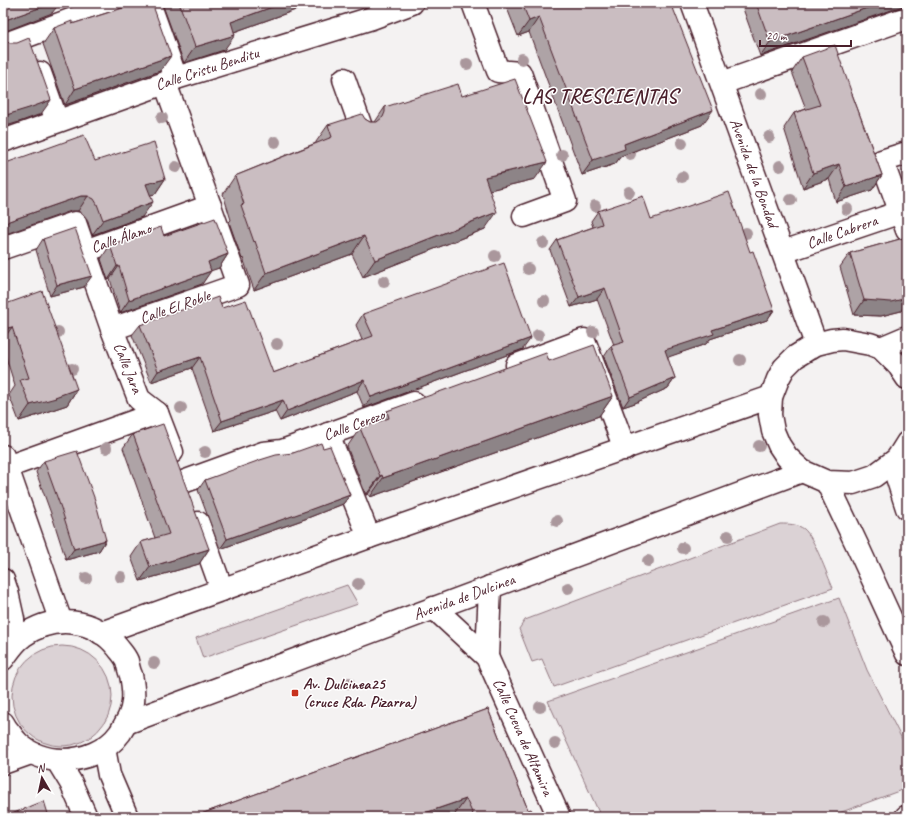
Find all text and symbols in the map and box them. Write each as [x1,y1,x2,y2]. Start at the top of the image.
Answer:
scale bar [760,22,851,48]
text: 20 m [766,28,788,44]
street label: Calle Cristu Benditu [153,43,262,95]
district label: LAS TRESCIENTAS [522,84,682,109]
street label: Avenida de la Bondad [725,116,784,233]
street label: Calle Cabrera [804,210,881,253]
street label: Calle Álamo [88,218,156,258]
street label: Calle El Roble [137,285,214,328]
street label: Calle Jara [109,340,148,397]
street label: Calle Cerezo [321,404,390,445]
street label: Avenida de Dulcinea [411,569,519,625]
place label: Av. Dulcinea25 (cruce Rda. Pizarra) [303,674,417,712]
street label: Calle Cueva de Altamira [488,675,558,800]
marker: Av. Dulcinea25 (cruce Rda. Pizarra) [290,688,300,698]
north arrow [22,758,62,798]
text: N [36,760,47,776]

